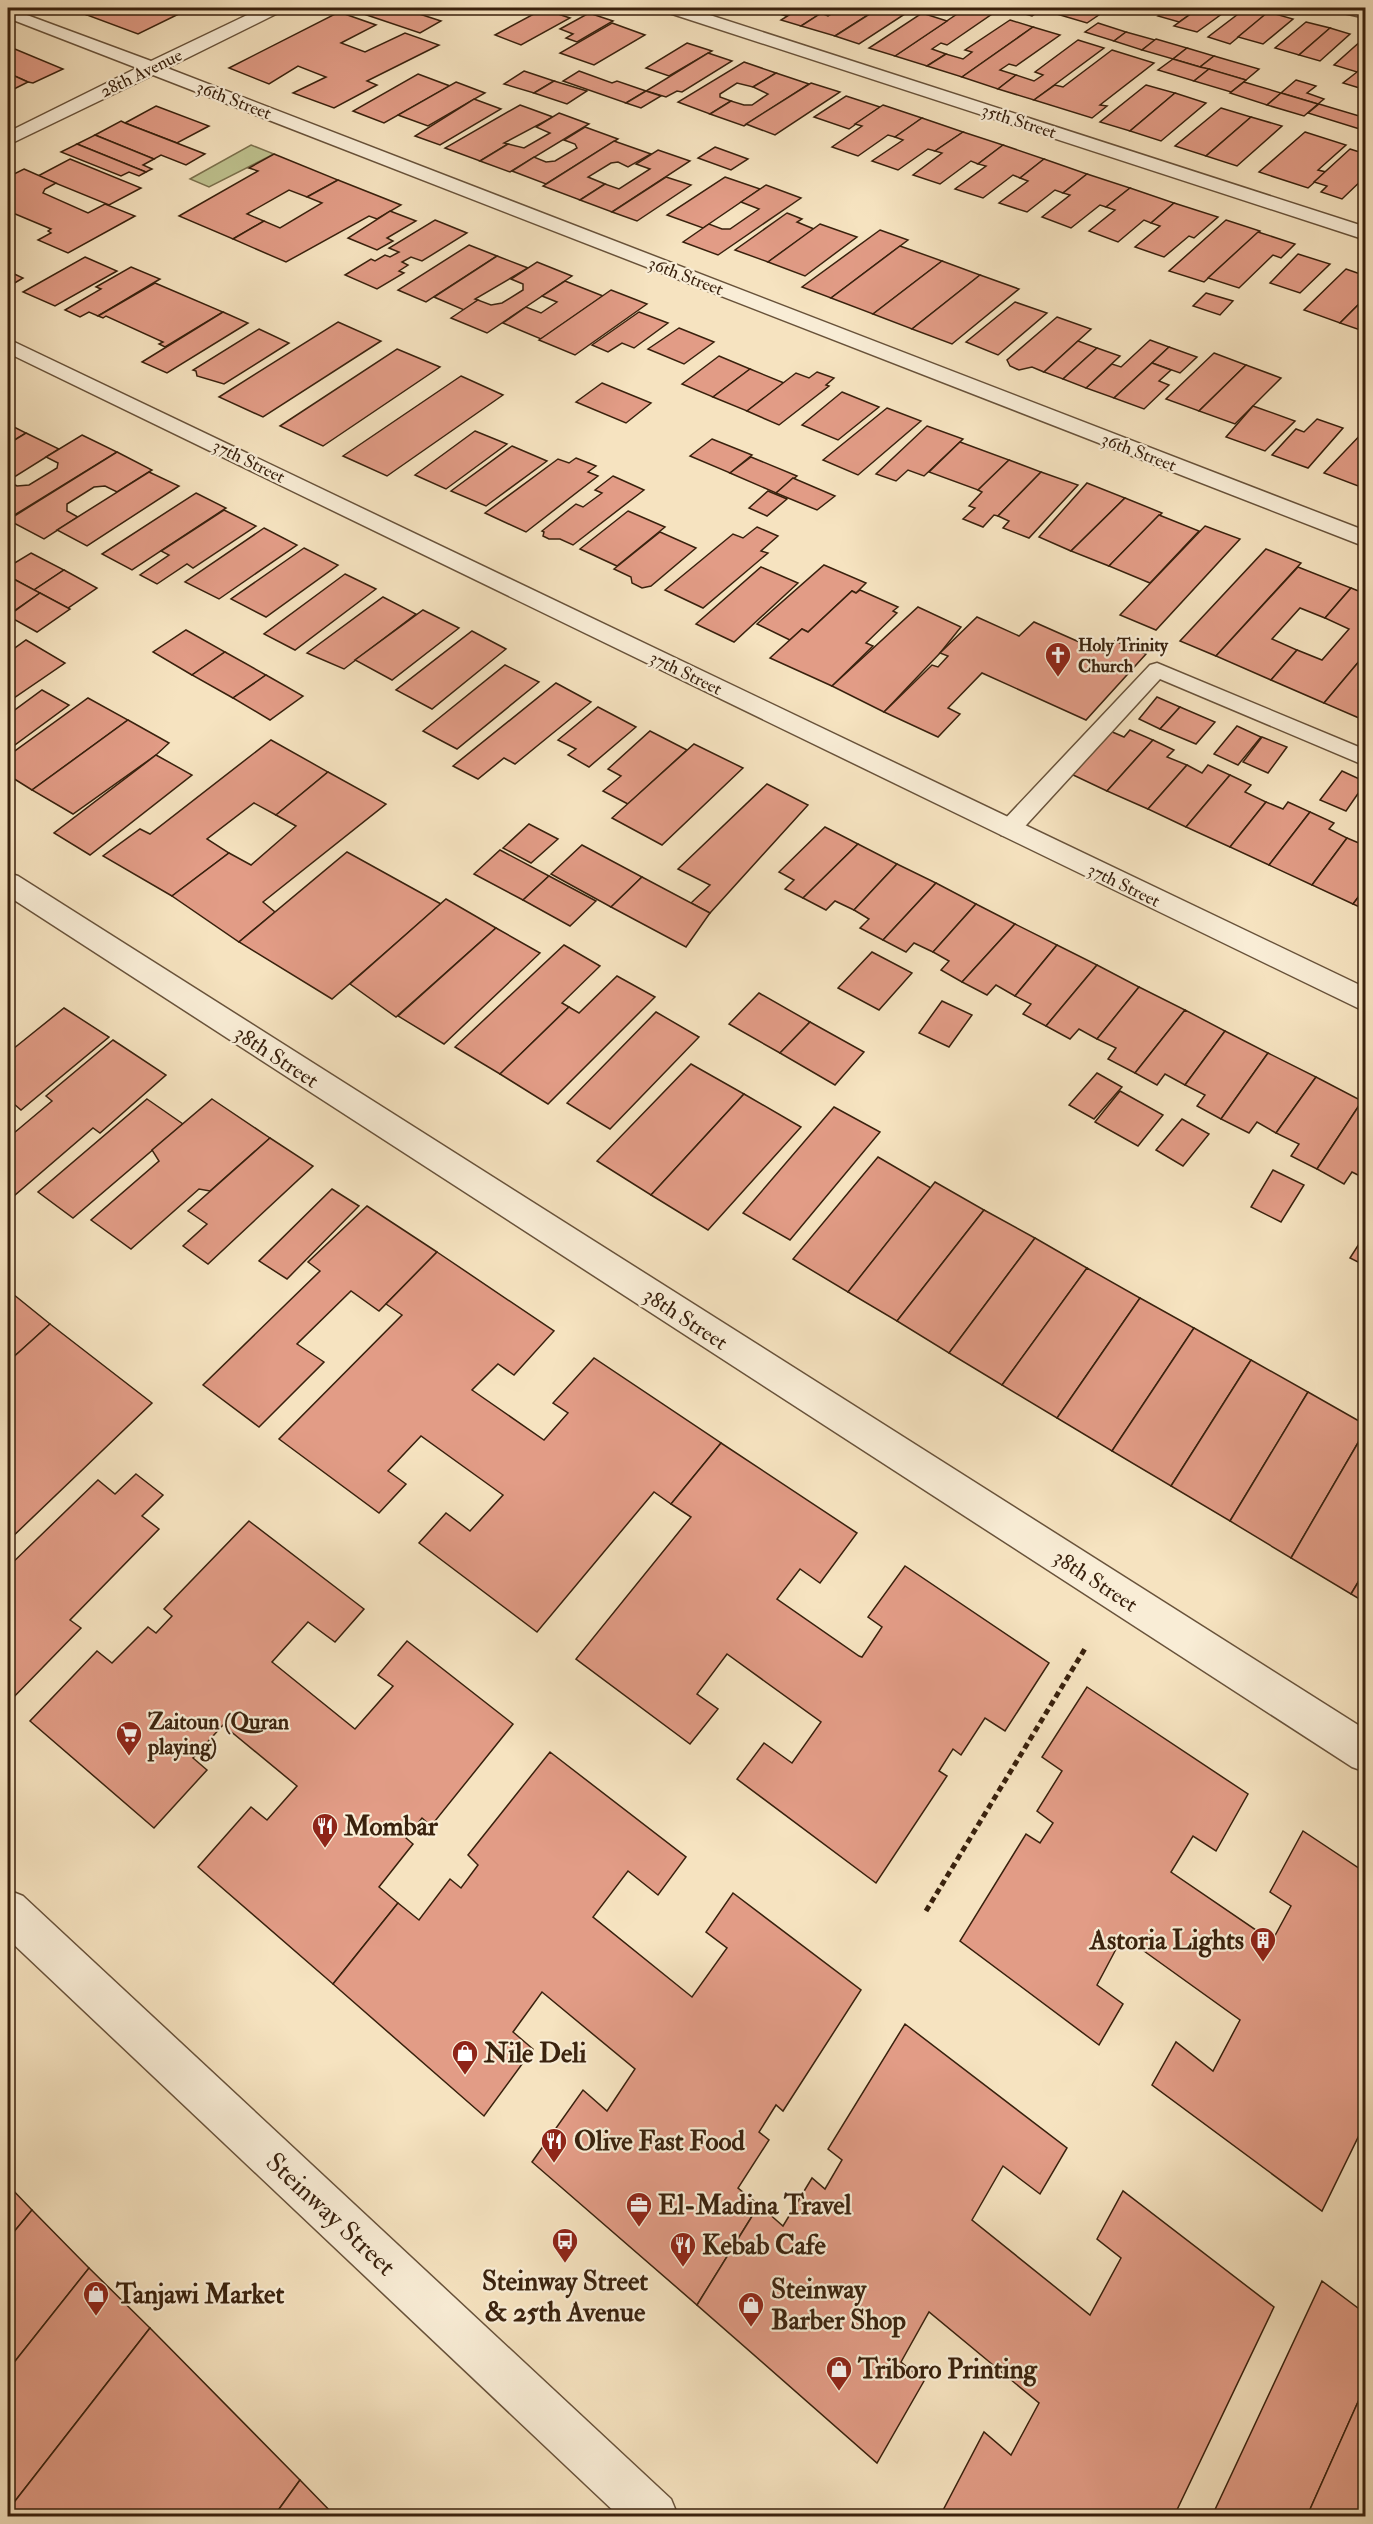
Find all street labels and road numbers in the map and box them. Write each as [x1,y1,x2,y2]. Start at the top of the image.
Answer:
street label: 28th Avenue [96,43,187,103]
street label: 36th Street [193,76,275,125]
street label: 35th Street [979,99,1059,144]
street label: 36th Street [645,252,727,301]
street label: 36th Street [1098,428,1180,477]
street label: 37th Street [209,434,289,489]
street label: 37th Street [646,646,726,701]
street label: 37th Street [1084,858,1164,913]
street label: 38th Street [229,1019,324,1094]
street label: 38th Street [638,1281,733,1356]
street label: 38th Street [1048,1543,1143,1618]
street label: Steinway Street [259,2146,403,2283]

